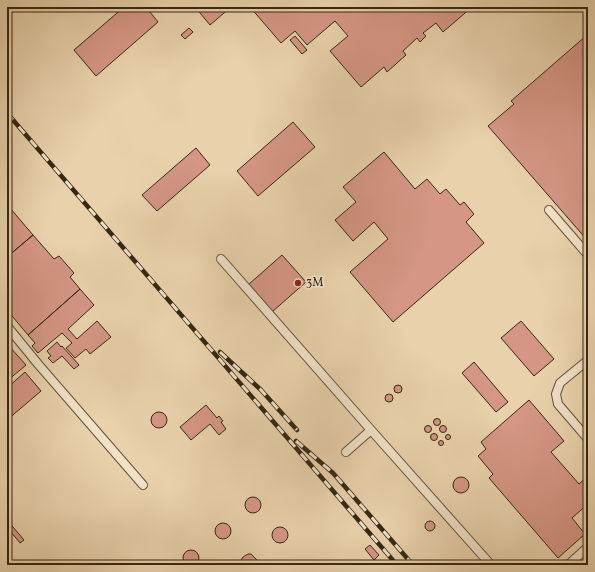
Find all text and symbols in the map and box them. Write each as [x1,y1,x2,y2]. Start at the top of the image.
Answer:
place label: 3M [306,275,323,291]
marker: 3M [293,278,303,288]

